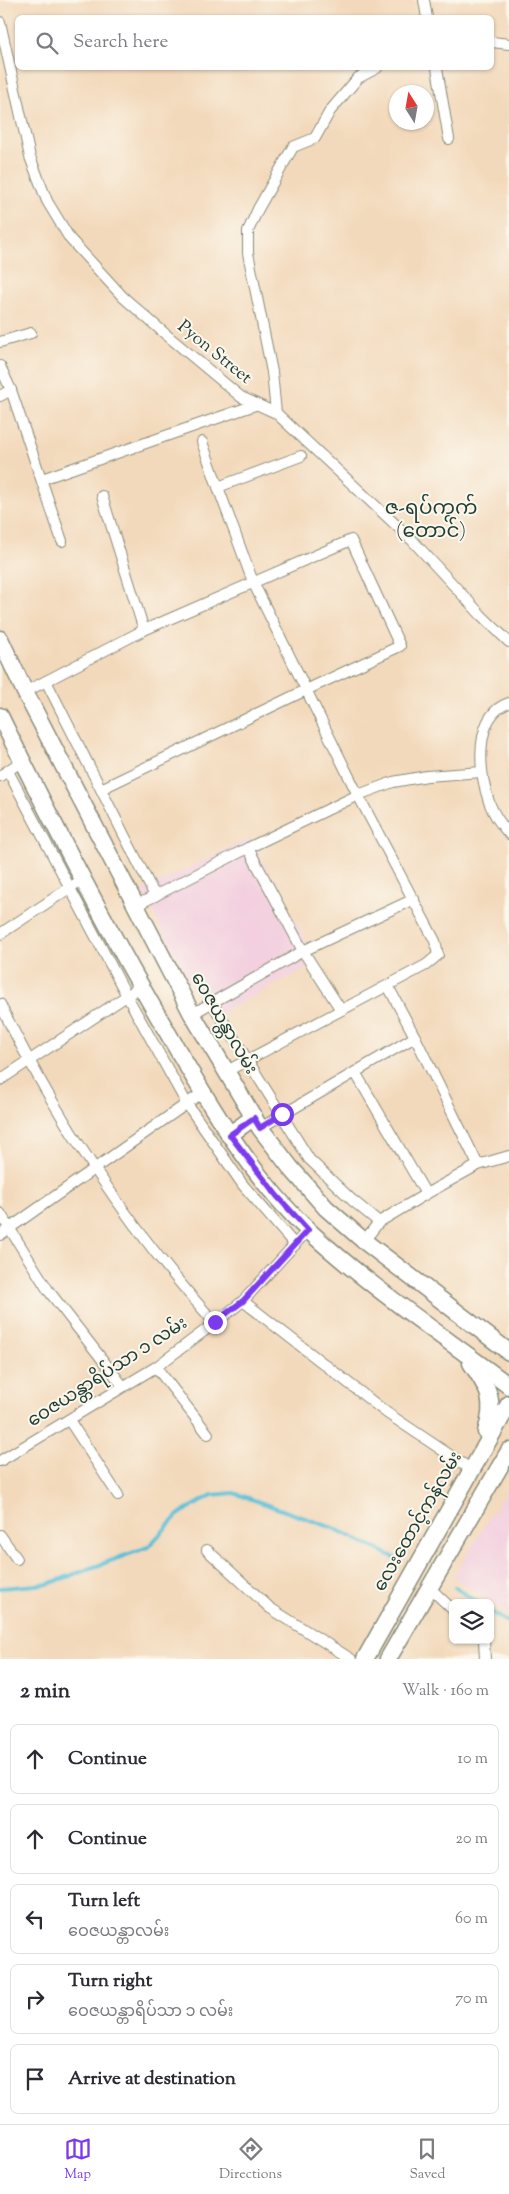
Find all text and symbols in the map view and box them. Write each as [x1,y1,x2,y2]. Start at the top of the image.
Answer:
search box [15,15,494,70]
icon: search [33,29,61,57]
text: Search here [73,29,168,56]
north arrow [389,85,434,130]
street label: Pyon Street [171,315,257,391]
district label: ဇ-ရပ်ကွက် (တောင်) [385,493,477,547]
street label: ဝေဇယန္တာလမ်း [183,967,264,1080]
route start [271,1103,294,1126]
street label: ဝေဇယန္တာရိပ်သာ ၁ လမ်း [21,1309,193,1435]
route end [204,1311,227,1334]
street label: လေးထောင့်ကန်လမ်း [366,1446,470,1597]
map controls [449,1599,494,1644]
button: layers [449,1599,494,1644]
text: 2 min [20,1677,70,1707]
text: Walk · 160 m [402,1680,489,1703]
icon: ahead [21,1745,49,1773]
text: Continue [68,1746,147,1773]
text: 10 m [458,1748,488,1771]
icon: ahead [21,1825,49,1853]
text: Continue [68,1826,147,1853]
text: 20 m [455,1828,488,1851]
text: Turn left [68,1888,140,1915]
icon: left [21,1905,49,1933]
text: 60 m [455,1908,488,1931]
text: ဝေဇယန္တာလမ်း [68,1921,169,1944]
text: Turn right [68,1968,152,1995]
icon: right [21,1985,49,2013]
text: 70 m [455,1988,488,2011]
text: ဝေဇယန္တာရိပ်သာ ၁ လမ်း [68,2001,233,2024]
icon: arrive [21,2065,49,2093]
text: Arrive at destination [68,2066,236,2093]
tab: Map [64,2135,92,2185]
tab: Directions [219,2135,282,2185]
tab: Saved [409,2135,445,2185]

